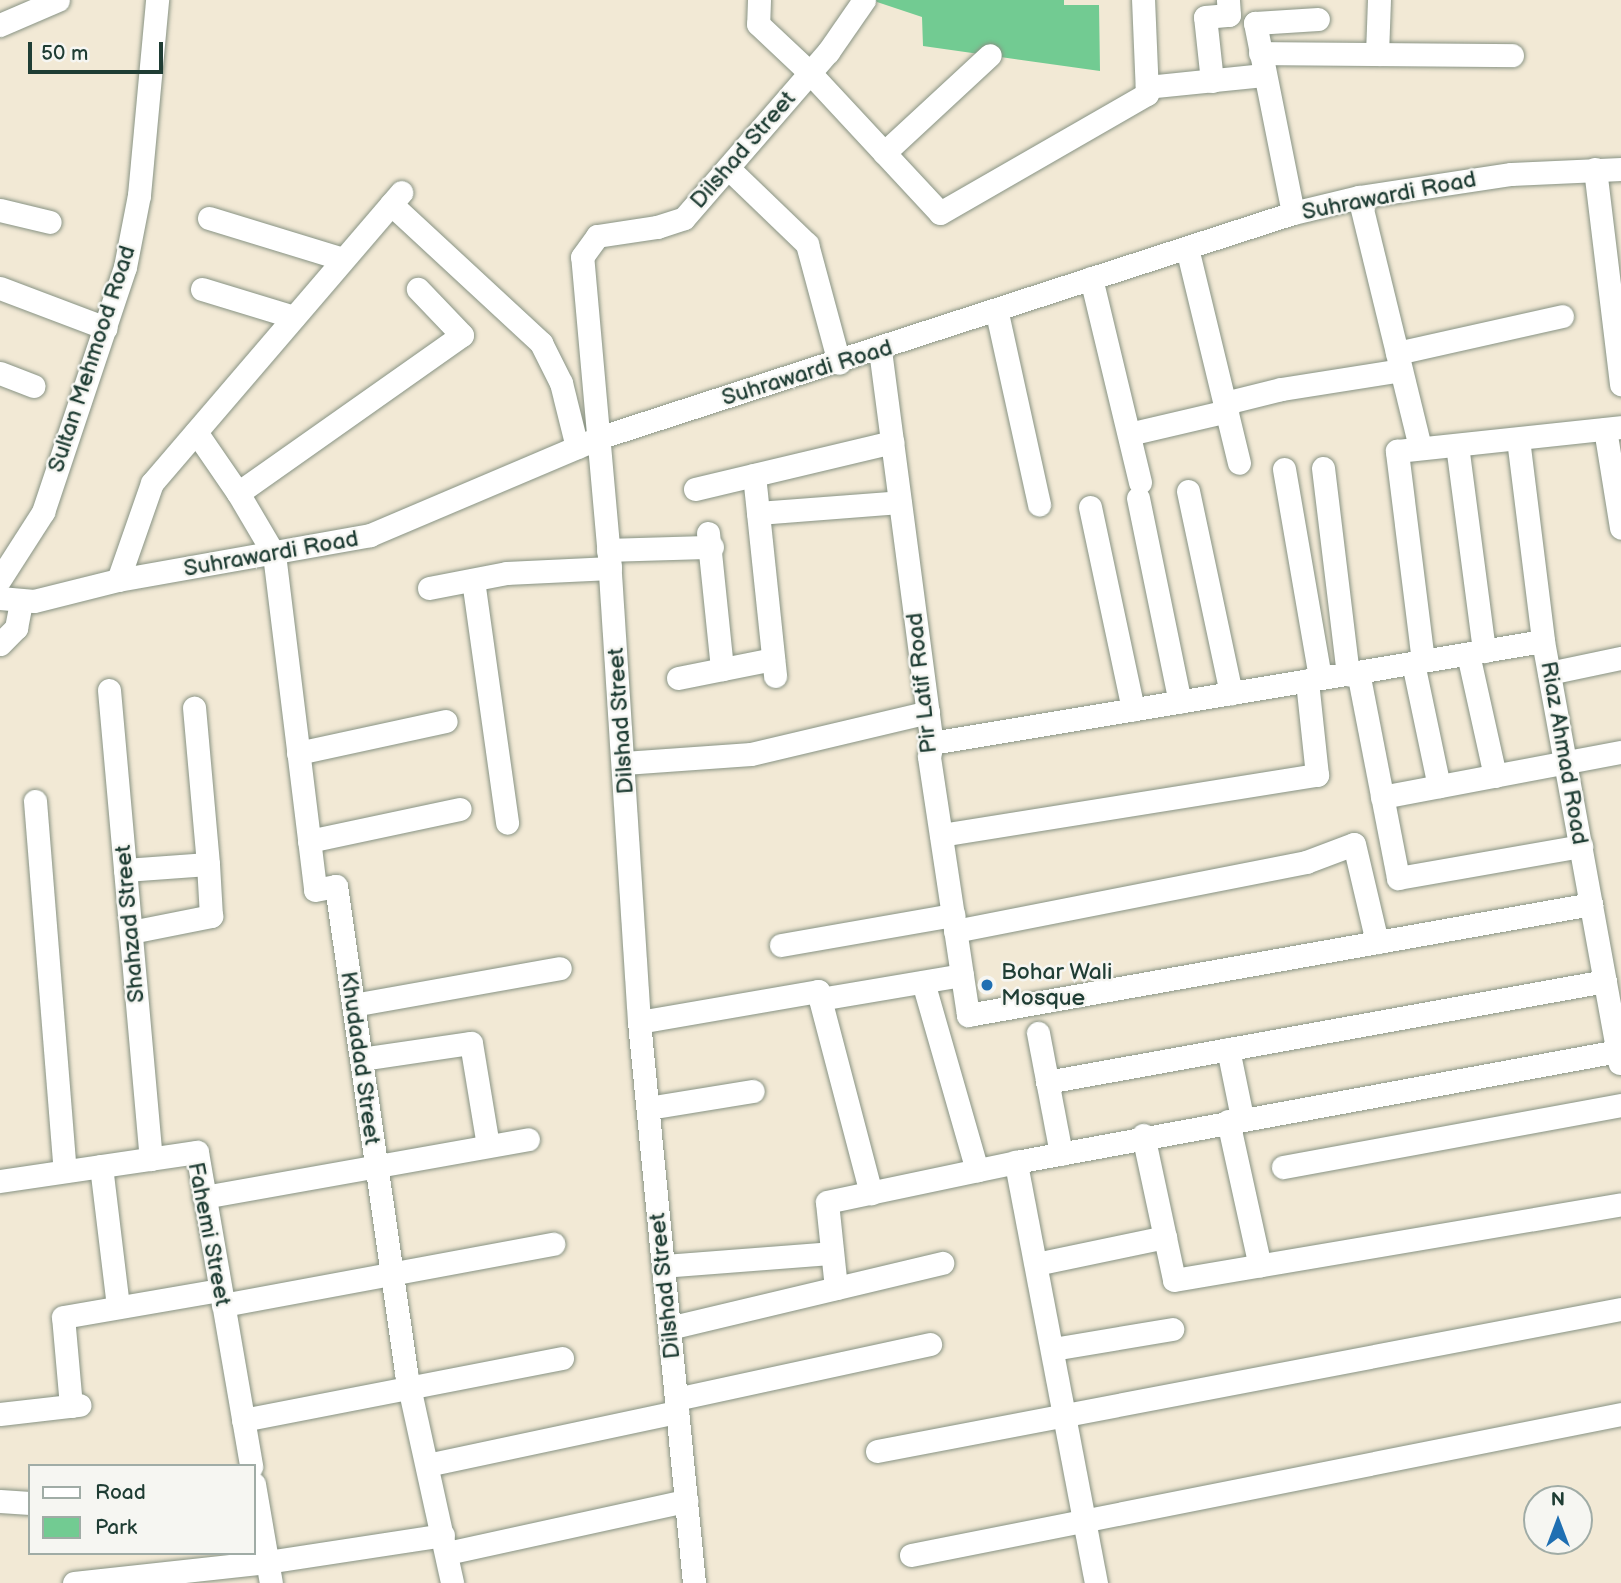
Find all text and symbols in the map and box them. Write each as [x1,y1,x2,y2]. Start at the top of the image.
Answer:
scale bar [32,28,166,72]
text: 50 m [41,41,88,66]
street label: Dilshad Street [684,85,802,215]
street label: Suhrawardi Road [1300,166,1478,226]
street label: Sultan Mehmood Road [42,242,142,476]
street label: Suhrawardi Road [718,334,896,412]
street label: Suhrawardi Road [182,525,360,583]
street label: Pir Latif Road [901,611,943,755]
street label: Dilshad Street [602,647,640,795]
street label: Riaz Ahmad Road [1534,659,1594,847]
street label: Shahzad Street [109,844,151,1004]
place label: Bohar Wali Mosque [1001,958,1113,1012]
street label: Khudadad Street [334,969,386,1147]
marker: Bohar Wali Mosque [979,977,995,993]
street label: Fahemi Street [182,1160,236,1308]
street label: Dilshad Street [644,1211,686,1361]
legend [28,1464,256,1555]
text: Road [95,1480,146,1505]
north arrow [1523,1485,1593,1555]
text: N [1551,1489,1565,1512]
text: Park [95,1515,137,1540]

